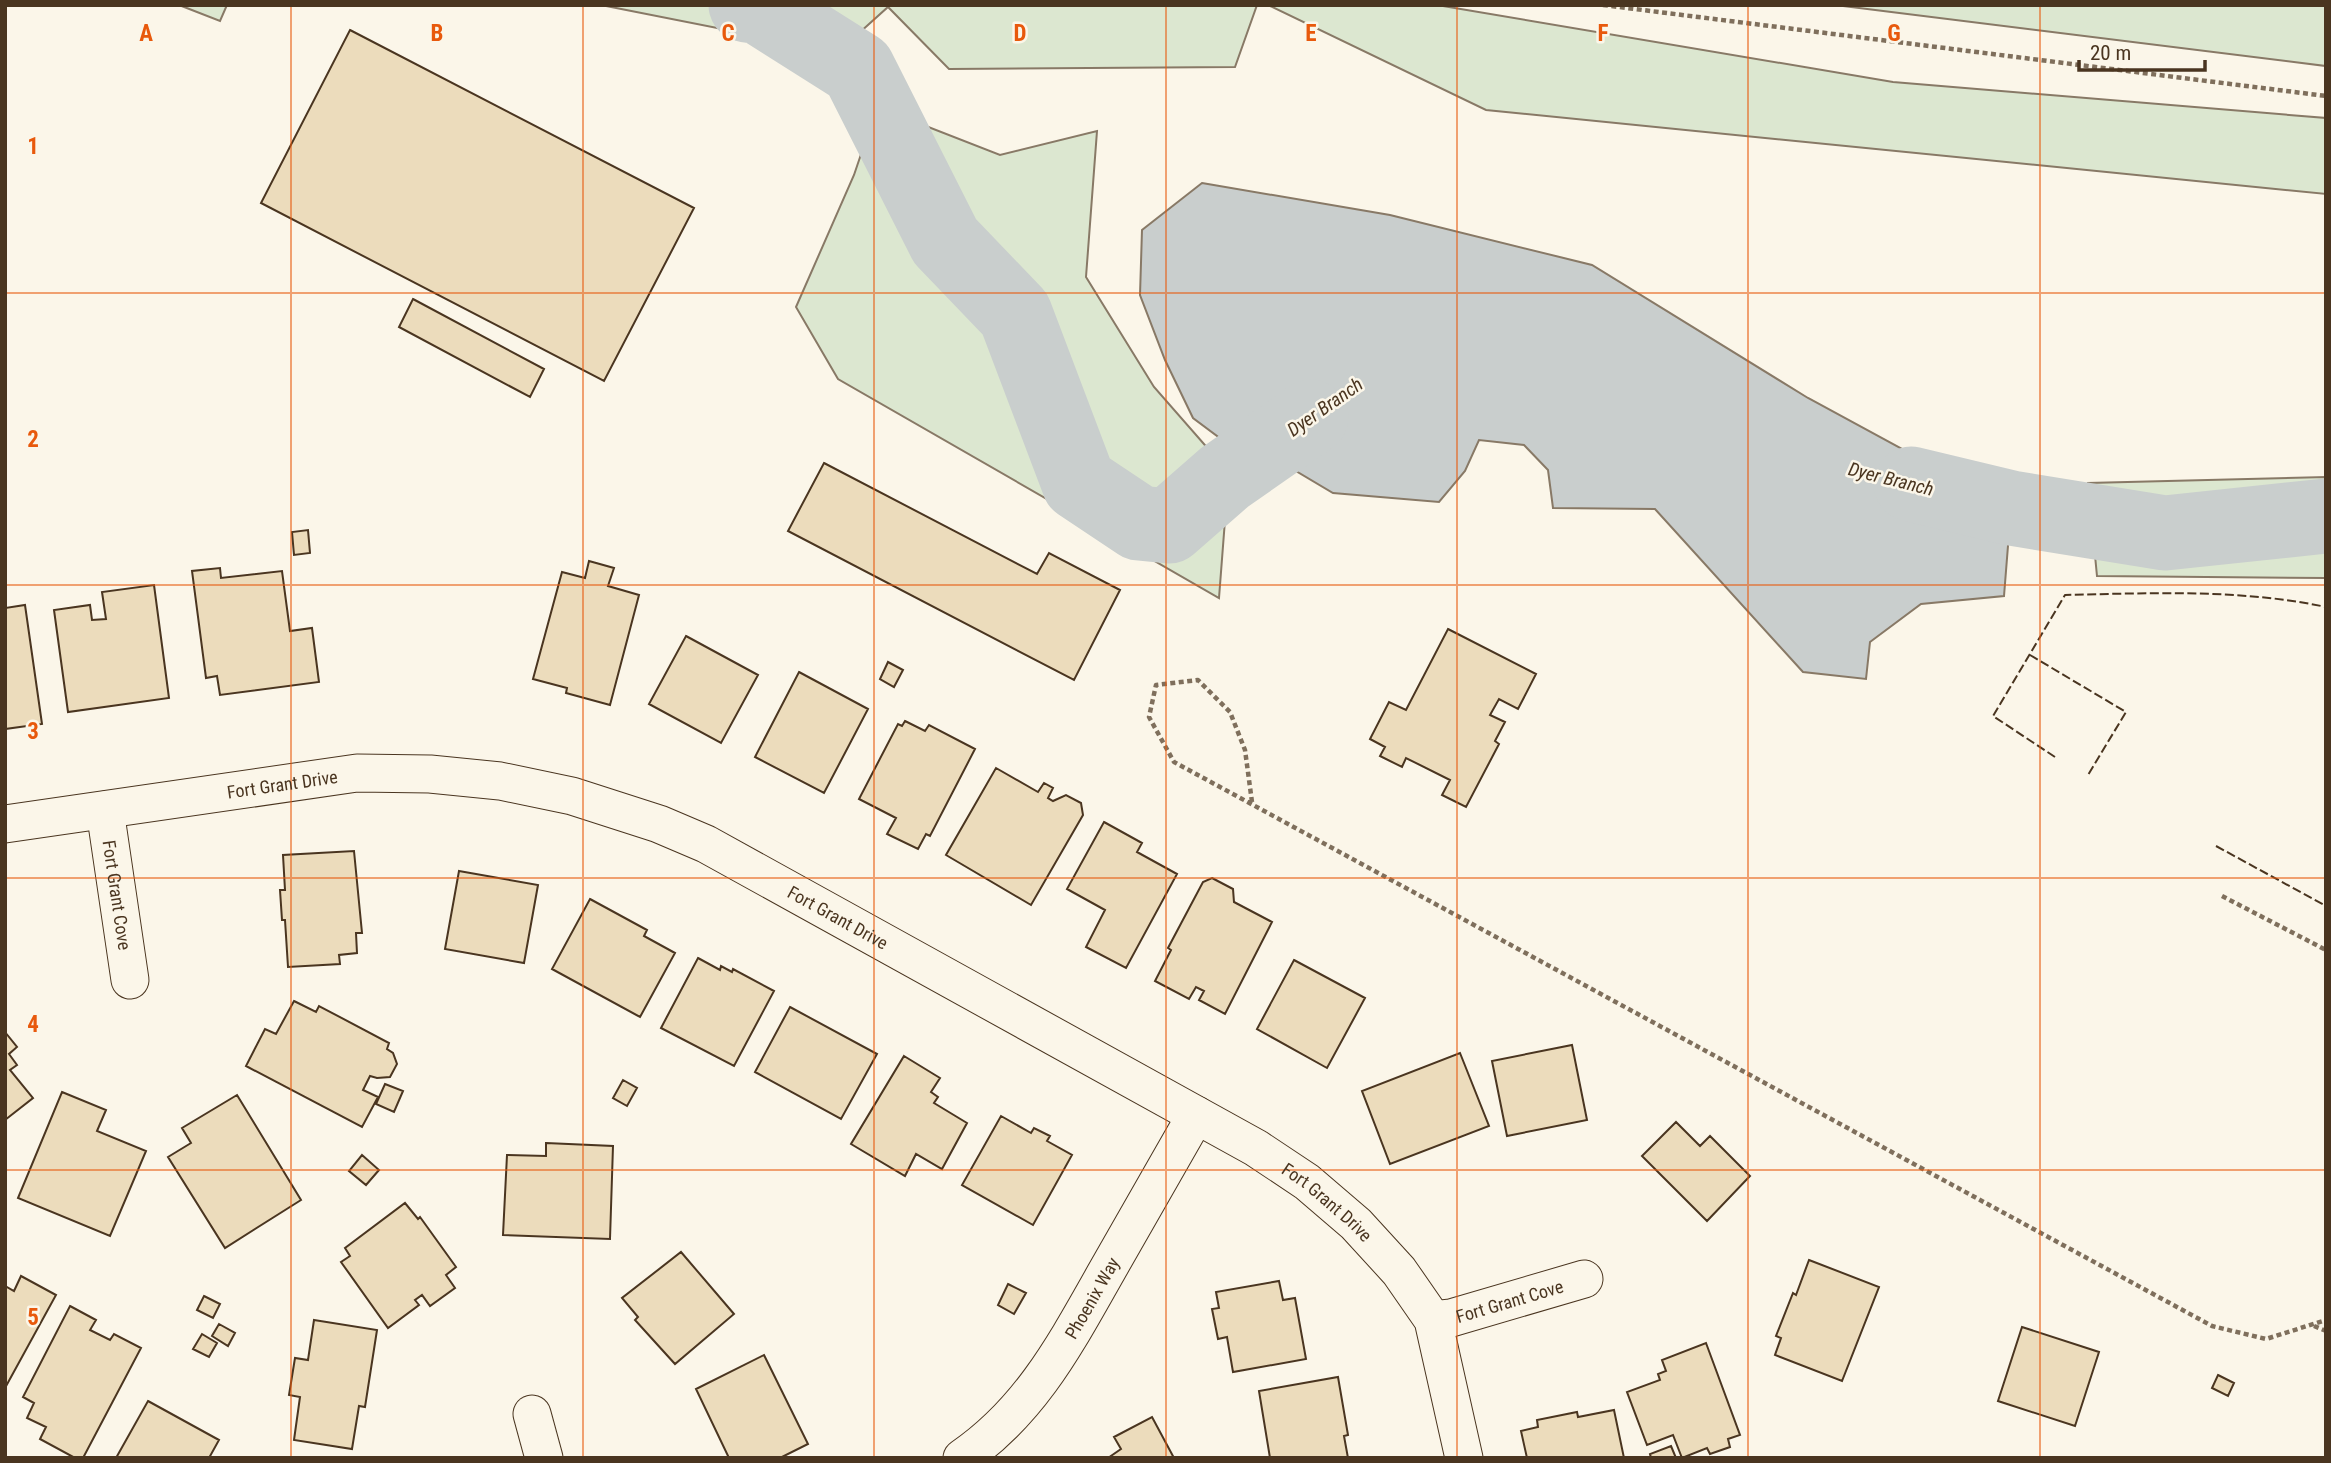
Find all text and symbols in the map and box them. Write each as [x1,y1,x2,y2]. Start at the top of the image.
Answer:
text: A [139,20,153,47]
text: B [431,20,443,47]
text: C [721,20,735,47]
text: D [1014,20,1027,47]
text: E [1305,20,1317,47]
text: F [1598,20,1609,47]
text: G [1887,20,1901,47]
scale bar [2079,28,2205,72]
text: 20 m [2090,41,2131,65]
text: 1 [27,133,39,160]
water label: Dyer Branch [1283,373,1367,441]
text: 2 [27,426,39,453]
water label: Dyer Branch [1846,457,1936,501]
text: 3 [27,718,39,745]
street label: Fort Grant Drive [225,765,339,802]
street label: Fort Grant Cove [99,839,136,951]
street label: Fort Grant Drive [784,881,892,953]
text: 4 [27,1011,39,1038]
street label: Fort Grant Drive [1278,1158,1377,1245]
street label: Phoenix Way [1060,1253,1123,1342]
street label: Fort Grant Cove [1453,1275,1565,1327]
text: 5 [27,1304,39,1331]

